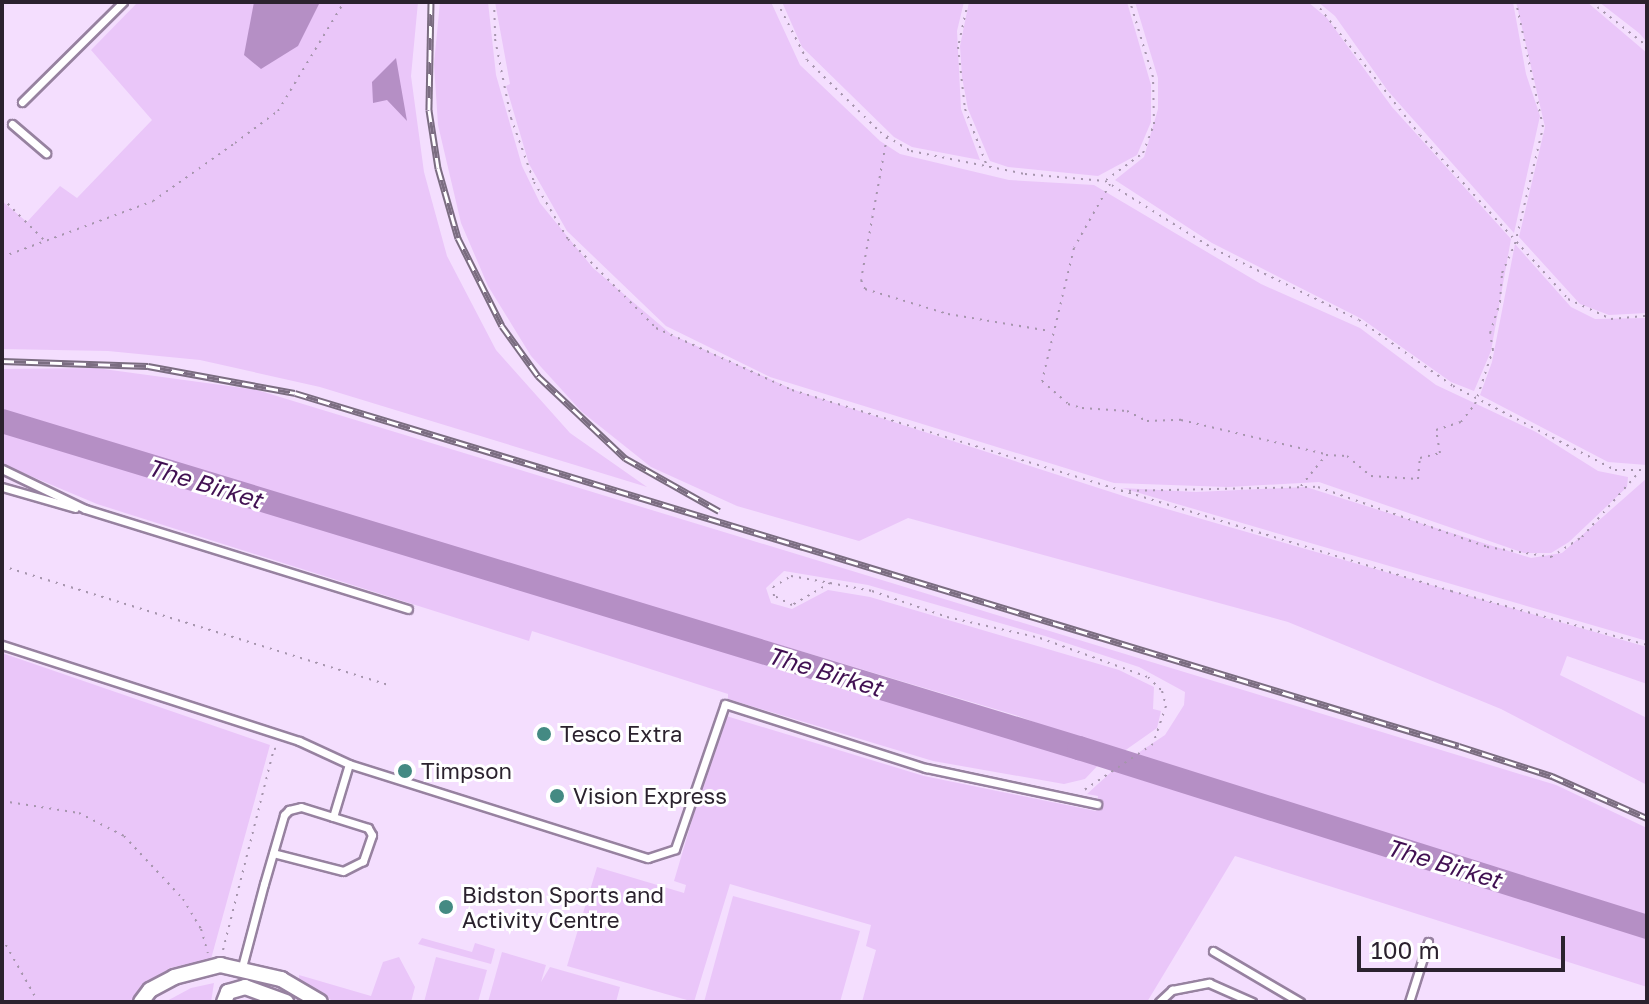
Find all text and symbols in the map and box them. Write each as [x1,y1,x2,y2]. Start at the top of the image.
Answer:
water label: The Birket [144,452,266,514]
water label: The Birket [764,640,886,702]
place label: Tesco Extra [560,721,682,747]
marker: Tesco Extra [535,725,553,743]
place label: Timpson [421,758,512,784]
marker: Timpson [396,762,414,780]
place label: Vision Express [573,783,727,809]
marker: Vision Express [548,787,566,805]
water label: The Birket [1383,832,1505,894]
place label: Bidston Sports and Activity Centre [462,881,664,932]
marker: Bidston Sports and Activity Centre [437,898,455,916]
scale bar [1361,920,1569,970]
text: 100 m [1371,935,1440,964]

